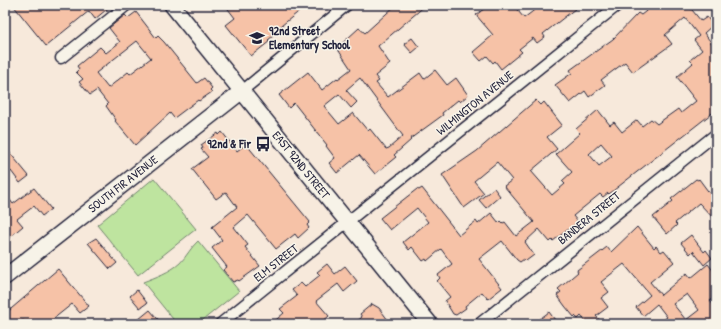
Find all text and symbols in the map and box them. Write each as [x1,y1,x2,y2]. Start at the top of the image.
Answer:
place label: 92nd Street Elementary School [269,22,351,54]
school or university icon: 92nd Street Elementary School [248,29,266,47]
street label: WILMINGTON AVENUE [433,66,517,139]
street label: EAST 92ND STREET [269,127,334,202]
place label: 92nd & Fir [207,135,251,152]
bus stop icon: 92nd & Fir [254,135,272,153]
street label: SOUTH FIR AVENUE [84,150,162,216]
street label: BANDERA STREET [554,187,624,248]
street label: ELM STREET [250,240,302,285]

